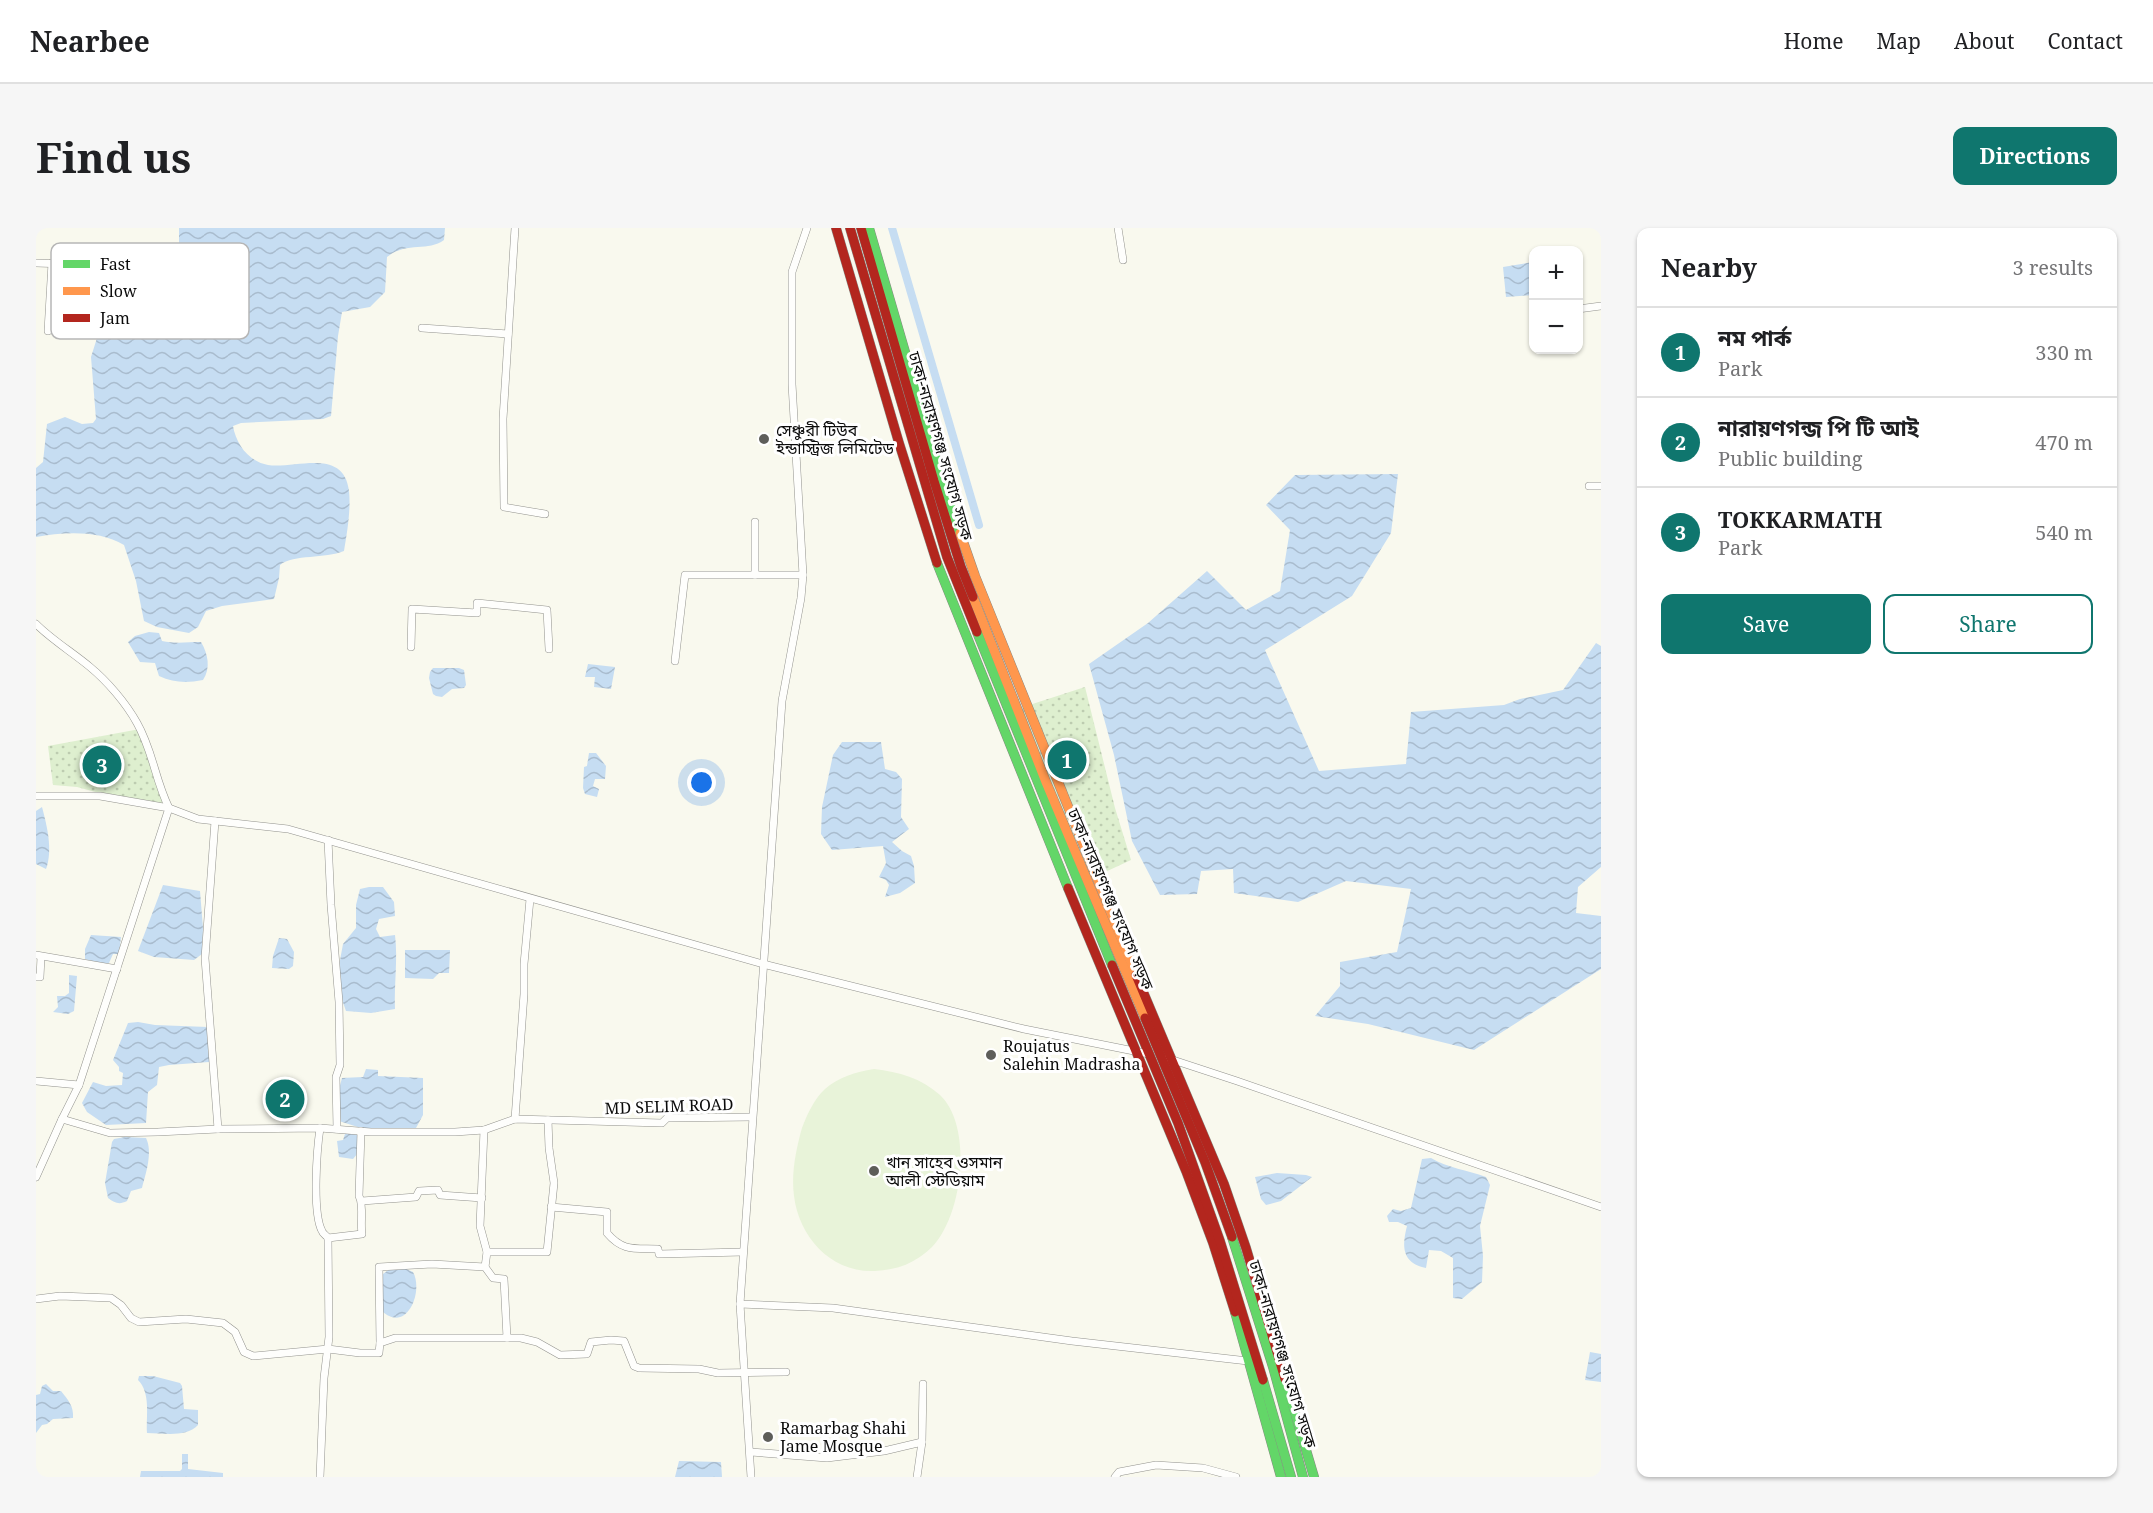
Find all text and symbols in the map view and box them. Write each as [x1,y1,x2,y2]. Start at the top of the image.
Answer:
text: Nearbee [30,22,150,60]
text: Home [1784,27,1844,55]
text: Map [1877,27,1921,55]
text: About [1954,27,2015,55]
text: Contact [2048,27,2123,55]
button: Directions [1953,127,2117,185]
text: Find us [36,128,191,185]
legend [51,243,249,339]
map controls [1529,246,1583,354]
button: + [1529,246,1583,300]
text: Nearby [1661,249,1757,285]
text: Fast [100,253,131,275]
text: 3 results [2013,254,2093,281]
text: Slow [100,280,137,302]
button: − [1529,300,1583,354]
text: Jam [99,307,130,329]
text: নম পার্ক [1718,322,1791,352]
text: 1 [1675,339,1686,366]
text: 330 m [2035,339,2093,366]
street label: ঢাকা-নারায়ণগঞ্জ সংযোগ সড়ক [903,348,979,544]
text: Park [1718,355,1762,382]
text: নারায়ণগন্জ পি টি আই [1718,412,1919,442]
place label: সেঞ্চুরী টিউব ইন্ডাস্ট্রিজ লিমিটেড [775,419,894,459]
text: 2 [1675,429,1686,456]
text: 470 m [2035,429,2093,456]
marker: সেঞ্চুরী টিউব ইন্ডাস্ট্রিজ লিমিটেড [757,432,771,446]
text: Public building [1718,445,1863,472]
text: TOKKARMATH [1718,504,1882,534]
text: 3 [1675,519,1686,546]
text: 540 m [2035,519,2093,546]
text: Park [1718,534,1762,561]
button: Save [1661,594,1871,654]
button: Share [1883,594,2093,654]
pin: 1 [1048,738,1086,782]
pin: 3 [82,742,122,788]
your location [687,768,716,797]
street label: ঢাকা-নারায়ণগঞ্জ সংযোগ সড়ক [1062,804,1160,994]
place label: Roujatus Salehin Madrasha [1003,1035,1140,1075]
marker: Roujatus Salehin Madrasha [984,1048,998,1062]
pin: 2 [266,1076,304,1122]
street label: MD SELIM ROAD [604,1093,734,1119]
place label: খান সাহেব ওসমান আলী স্টেডিয়াম [885,1151,1003,1191]
marker: খান সাহেব ওসমান আলী স্টেডিয়াম [867,1164,881,1178]
street label: ঢাকা-নারায়ণগঞ্জ সংযোগ সড়ক [1244,1256,1322,1452]
place label: Ramarbag Shahi Jame Mosque [779,1417,906,1457]
marker: Ramarbag Shahi Jame Mosque [761,1430,775,1444]

